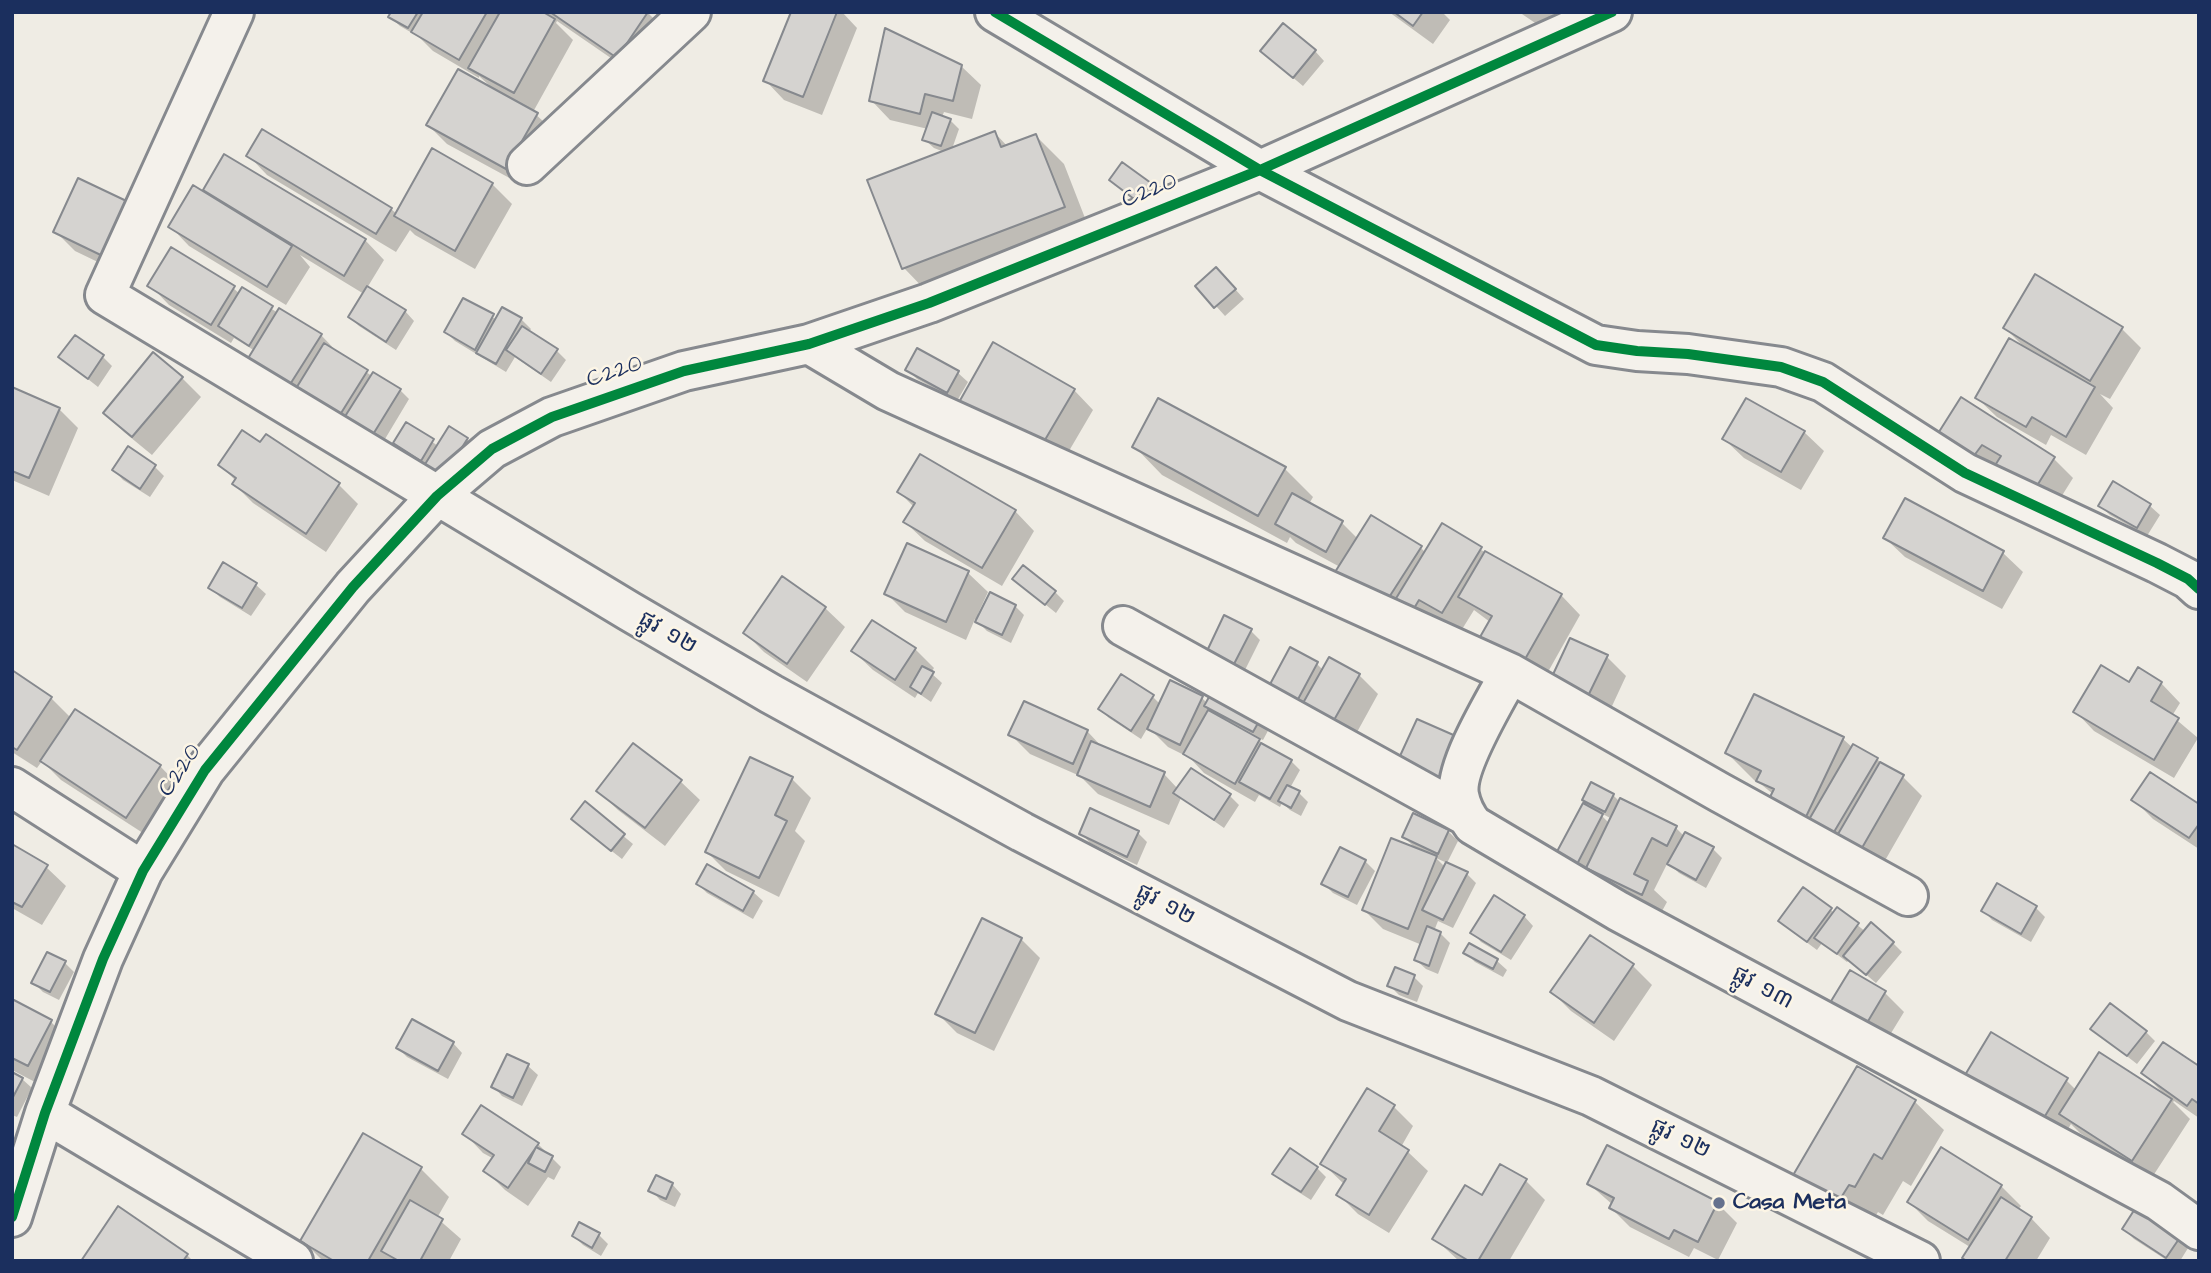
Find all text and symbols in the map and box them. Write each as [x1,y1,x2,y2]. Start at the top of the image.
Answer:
street label: C220 [1118,169,1182,215]
street label: C220 [584,351,646,395]
street label: ផ្លូវ ១២ [633,606,701,662]
street label: C220 [154,740,208,802]
street label: ផ្លូវ ១២ [1131,879,1199,933]
street label: ផ្លូវ ១៣ [1727,961,1797,1017]
street label: ផ្លូវ ១២ [1646,1114,1714,1166]
place label: Casa Meta [1733,1189,1846,1217]
marker: Casa Meta [1711,1195,1727,1211]

